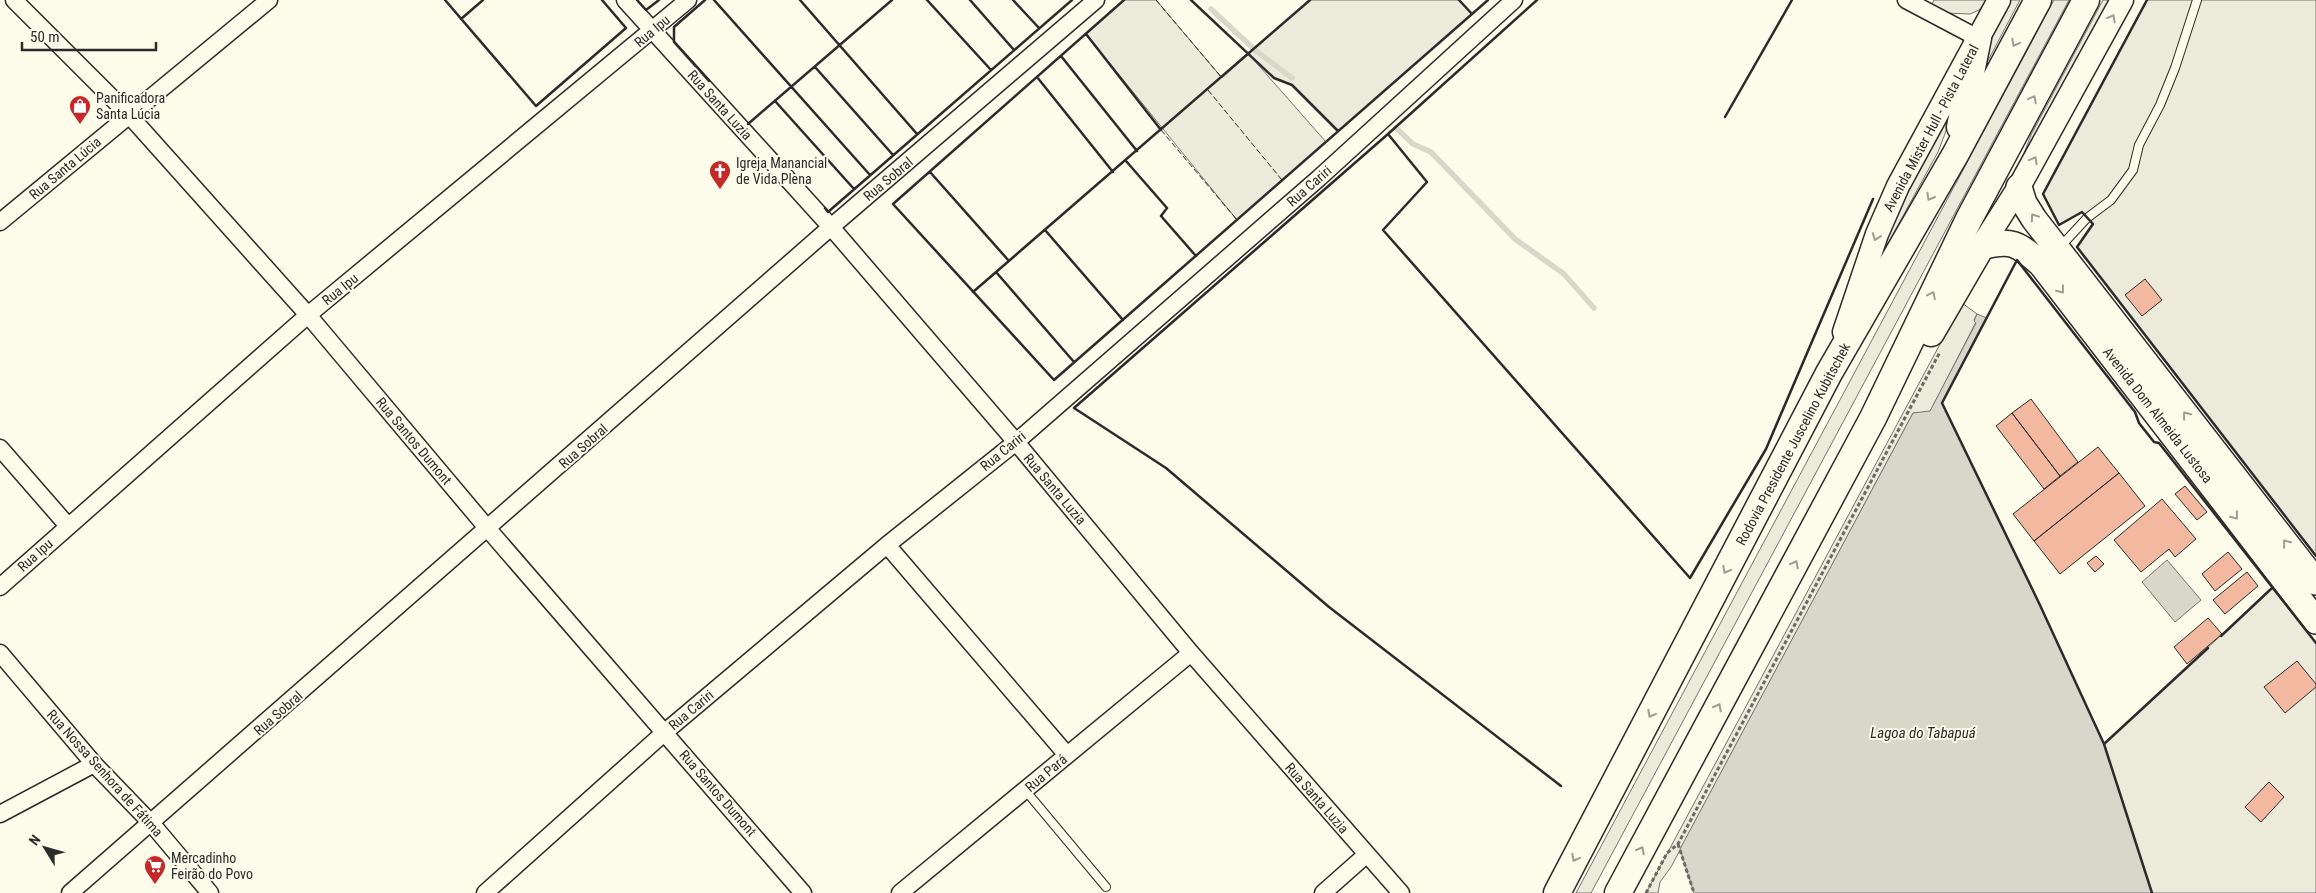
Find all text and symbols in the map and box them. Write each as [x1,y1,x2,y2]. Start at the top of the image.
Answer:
street label: Rua Ipu [631,12,673,50]
one-way arrow [2106,14,2116,23]
scale bar [22,20,156,52]
text: 50 m [30,28,60,46]
one-way arrow [2011,38,2021,47]
street label: Avenida Mister Hull - Pista Lateral [1880,42,1982,214]
street label: Rua Santa Luzia [685,67,755,143]
place label: Panificadora Santa Lúcia [96,90,165,122]
shop icon: Panificadora Santa Lúcia [68,94,92,125]
one-way arrow [2027,96,2037,105]
street label: Rua Santa Lúcia [26,133,104,203]
street label: Rua Sobral [860,154,916,204]
place label: Igreja Manancial de Vida Plena [736,155,827,187]
one-way arrow [2027,157,2037,166]
church icon: Igreja Manancial de Vida Plena [708,159,732,190]
street label: Rua Cariri [1283,162,1335,210]
one-way arrow [1927,192,1937,201]
one-way arrow [2031,213,2040,223]
one-way arrow [1872,232,1882,241]
street label: Rua Ipu [319,270,361,308]
one-way arrow [2056,284,2064,293]
one-way arrow [1926,291,1936,300]
street label: Rodovia Presidente Juscelino Kubitschek [1733,339,1854,548]
street label: Avenida Dom Almeida Lustosa [2100,344,2216,486]
street label: Rua Santos Dumont [373,394,455,488]
one-way arrow [2184,412,2192,421]
street label: Rua Sobral [555,421,611,471]
street label: Rua Cariri [977,428,1029,474]
street label: Rua Santa Luzia [1021,450,1089,528]
one-way arrow [2229,510,2238,520]
street label: Rua Ipu [14,535,56,575]
one-way arrow [2283,539,2292,549]
one-way arrow [1789,560,1799,569]
one-way arrow [1722,564,1732,573]
street label: Rua Cariri [665,687,717,733]
street label: Rua Sobral [250,688,306,738]
one-way arrow [1712,703,1722,712]
street label: Rua Nossa Senhora de Fátima [44,706,166,840]
one-way arrow [1647,708,1657,717]
water label: Lagoa do Tabapuá [1870,724,1977,742]
street label: Rua Santos Dumont [676,747,760,839]
street label: Rua Pará [1022,751,1070,795]
street label: Rua Santa Luzia [1282,759,1352,837]
north arrow [20,823,70,873]
text: N [26,832,44,848]
one-way arrow [1635,846,1645,855]
place label: Mercadinho Feirão do Povo [171,850,253,882]
one-way arrow [1571,852,1581,861]
supermarket icon: Mercadinho Feirão do Povo [143,854,167,885]

